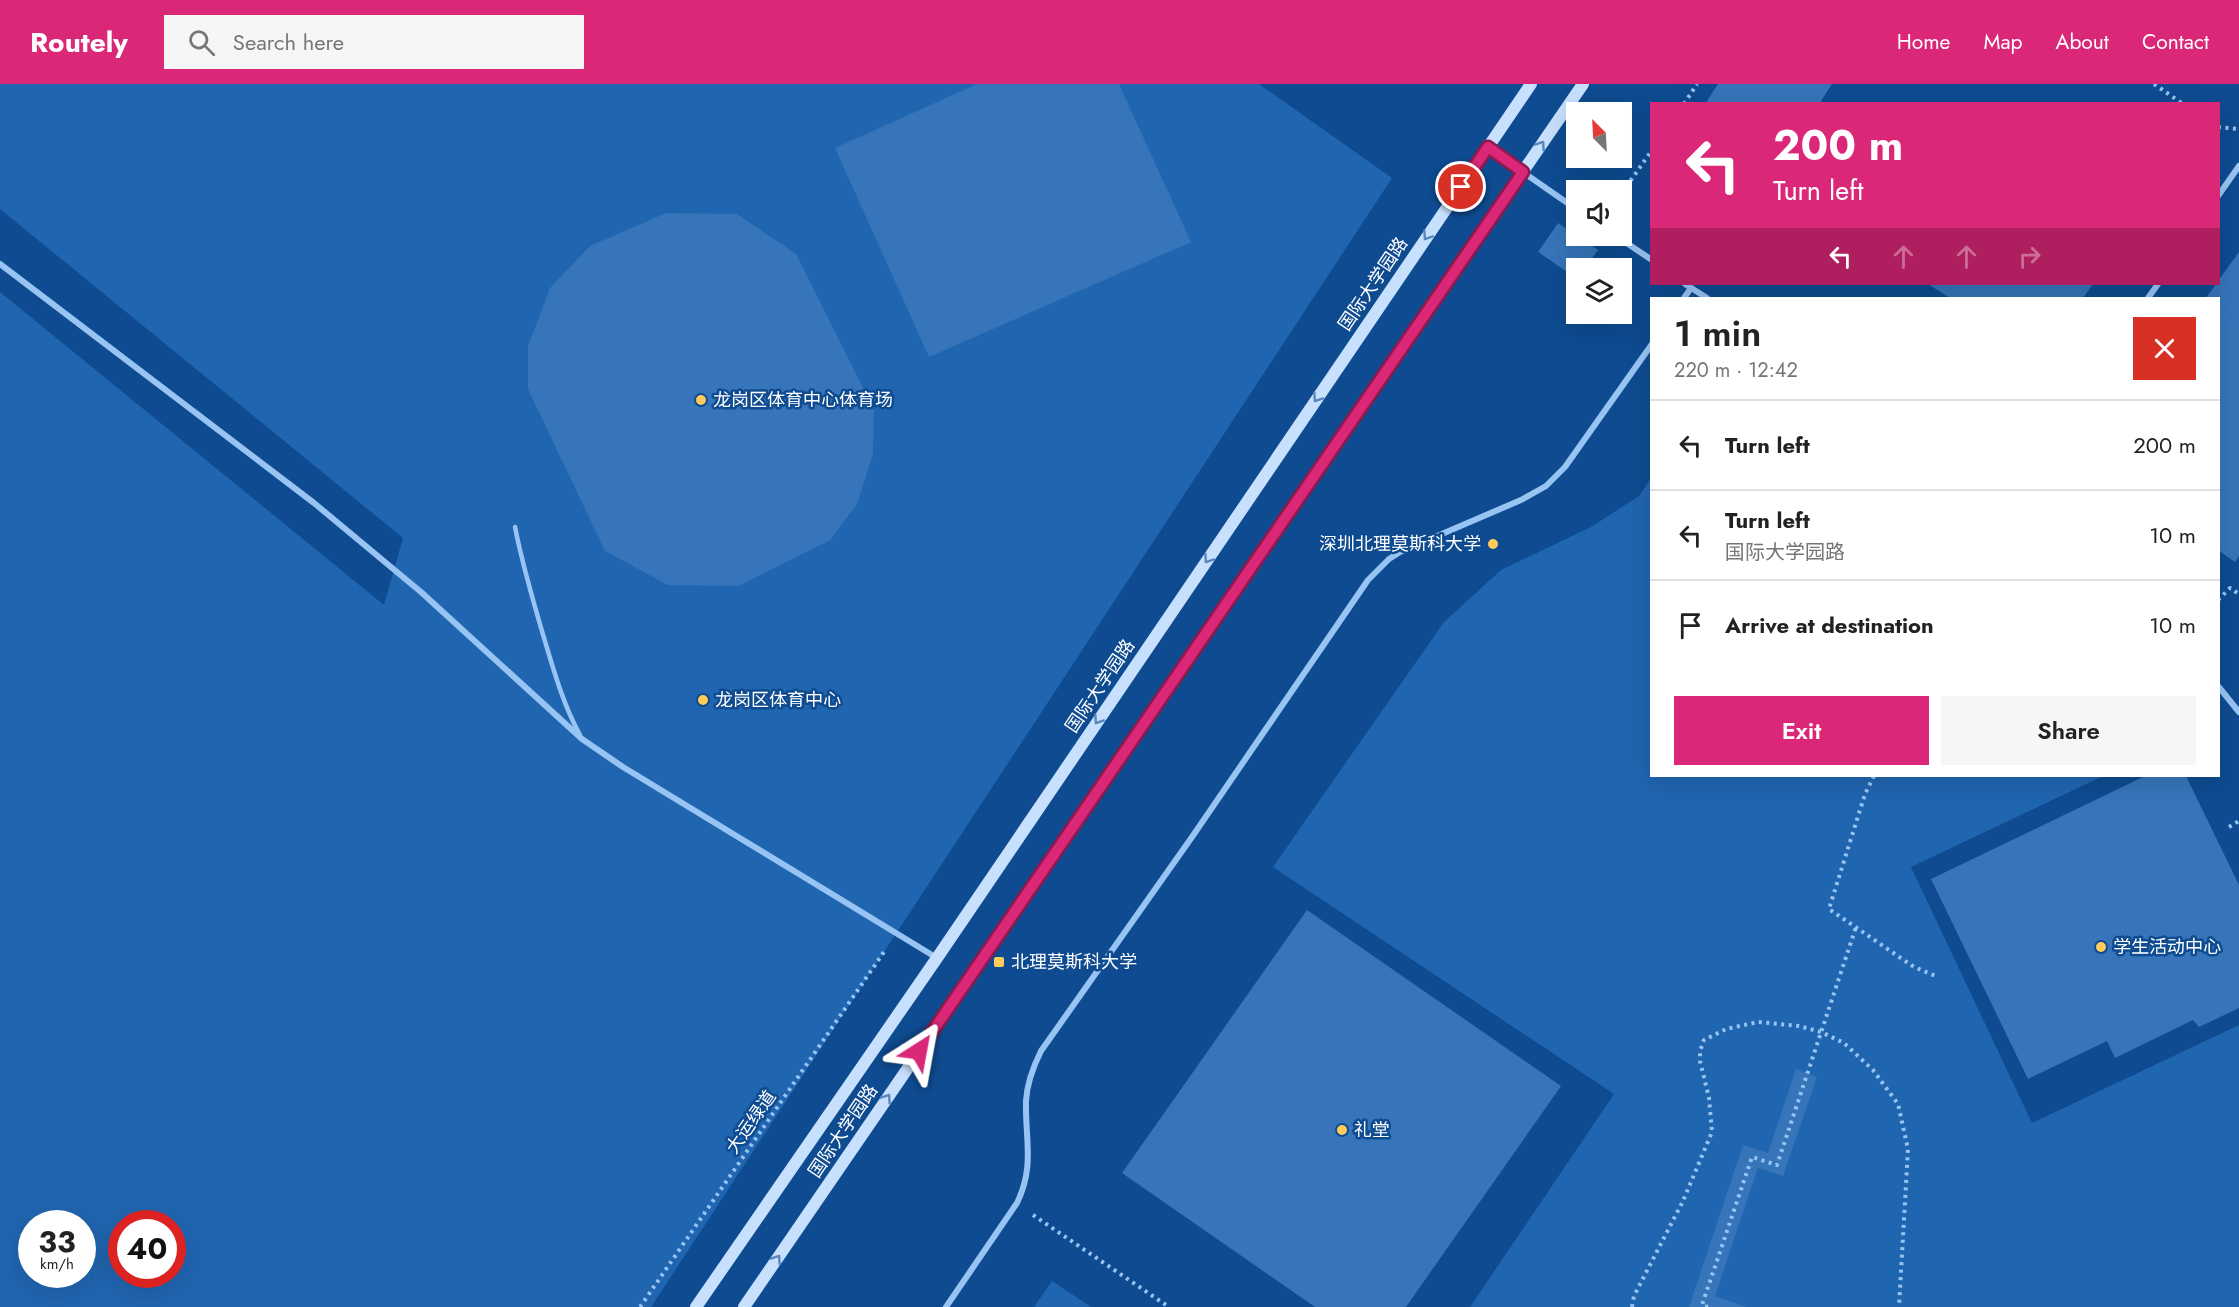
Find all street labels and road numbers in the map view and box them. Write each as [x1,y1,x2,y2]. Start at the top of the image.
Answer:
street label: 国际大学园路 [1332,232,1414,336]
street label: 国际大学园路 [1059,634,1141,738]
street label: 国际大学园路 [802,1079,884,1183]
street label: 大运绿道 [720,1085,782,1159]

